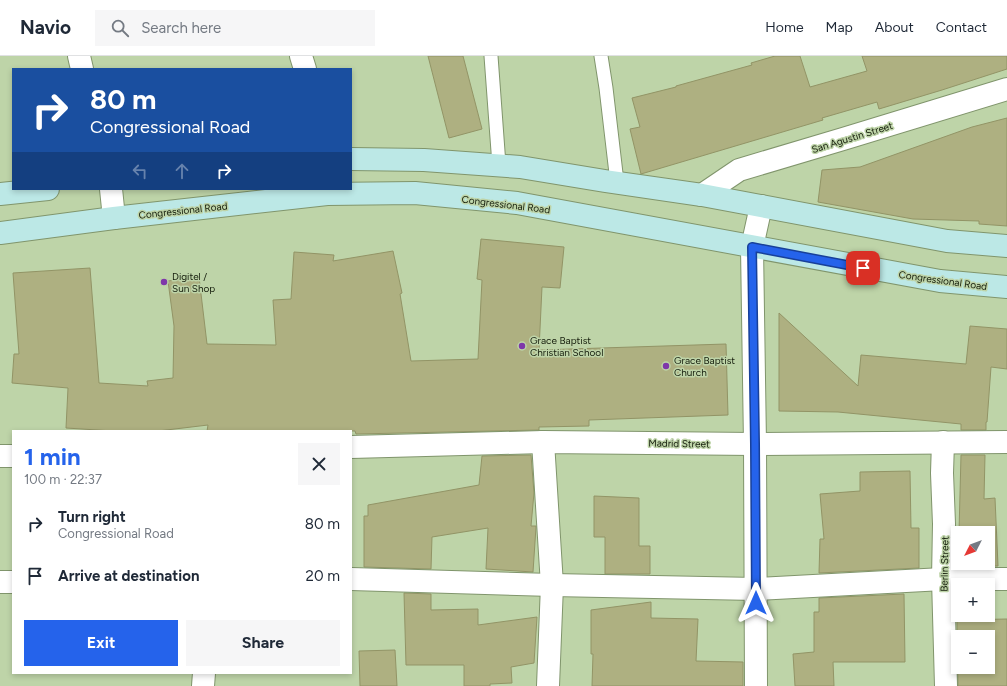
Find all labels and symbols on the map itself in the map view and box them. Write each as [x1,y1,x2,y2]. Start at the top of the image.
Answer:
street label: San Agustin Street [810,119,895,156]
street label: Congressional Road [461,193,551,216]
street label: Congressional Road [138,199,228,222]
pin [846,251,880,285]
street label: Congressional Road [898,268,988,293]
place label: Digitel / Sun Shop [172,270,215,295]
marker: Digitel / Sun Shop [159,277,169,287]
place label: Grace Baptist Christian School [530,334,603,359]
marker: Grace Baptist Christian School [517,341,527,351]
place label: Grace Baptist Church [674,354,735,379]
marker: Grace Baptist Church [661,361,671,371]
street label: Madrid Street [648,436,710,451]
north arrow [951,526,995,570]
street label: Berlin Street [938,536,951,592]
position arrow [735,582,777,624]

